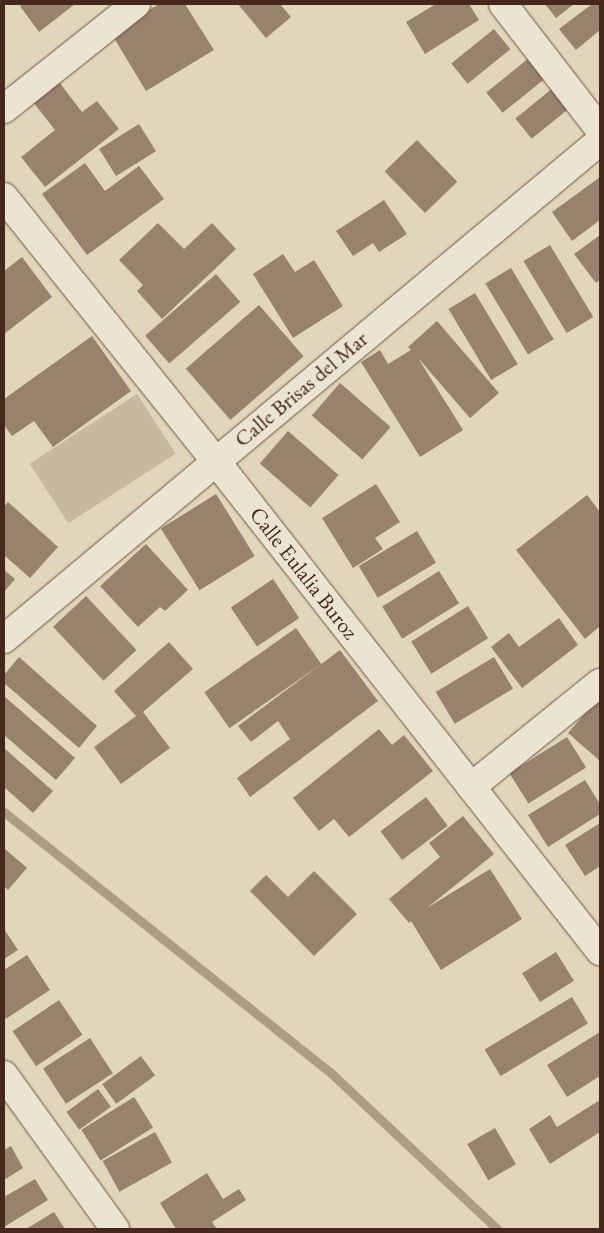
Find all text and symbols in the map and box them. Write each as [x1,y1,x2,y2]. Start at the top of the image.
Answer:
street label: Calle Brisas del Mar [229,326,373,452]
street label: Calle Eulalia Buroz [244,502,364,644]

